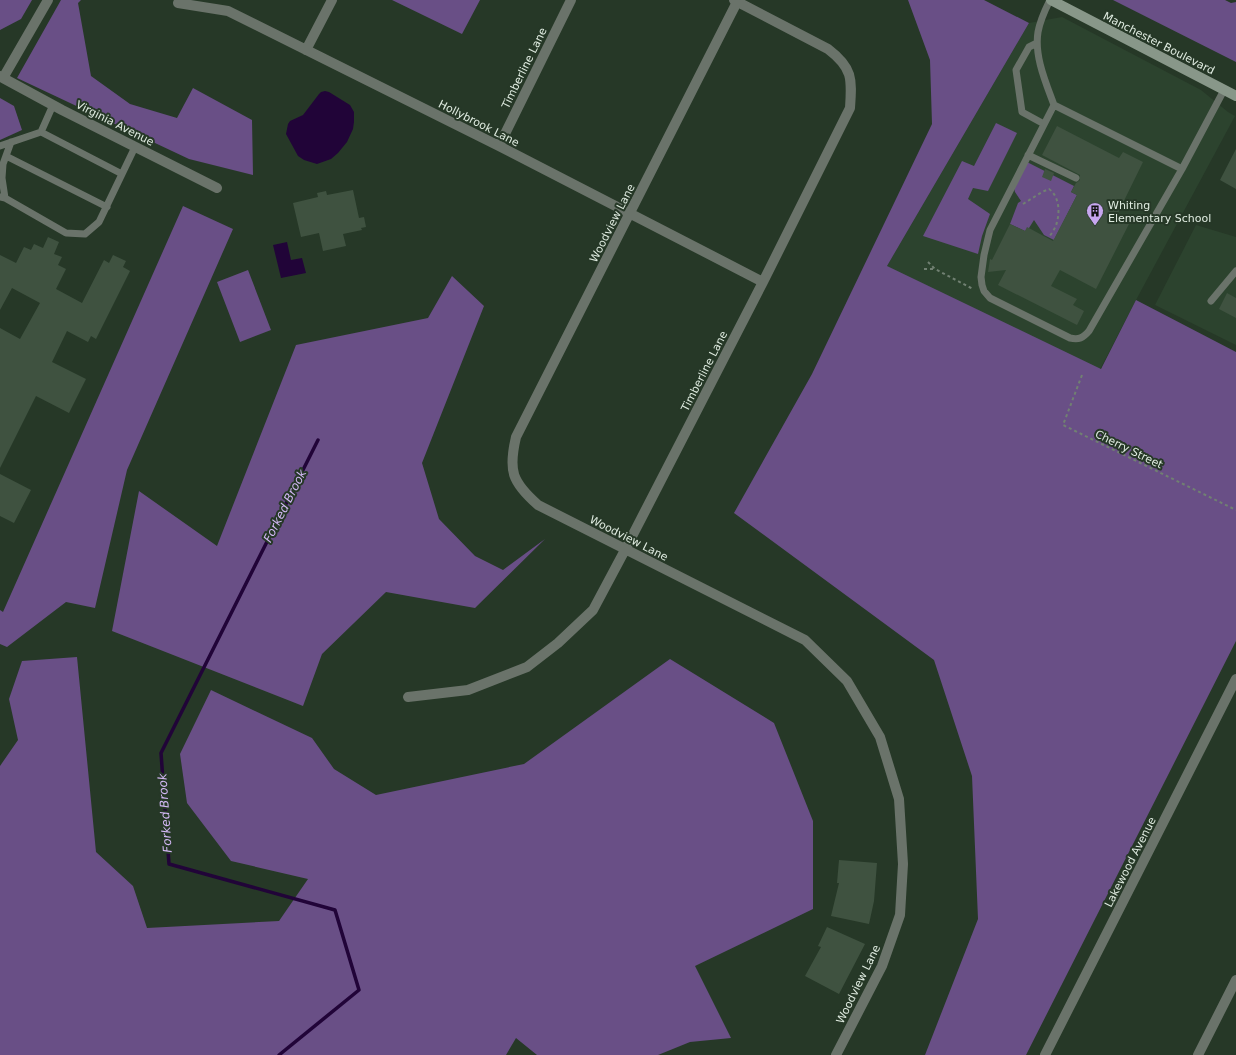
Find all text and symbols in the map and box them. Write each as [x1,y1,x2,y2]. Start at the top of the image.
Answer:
street label: Manchester Boulevard [1101,10,1217,77]
street label: Timberline Lane [499,25,550,112]
street label: Hollybrook Lane [436,97,521,150]
street label: Virginia Avenue [74,98,156,149]
street label: Woodview Lane [587,182,638,265]
place label: Whiting Elementary School [1108,199,1211,225]
building icon: Whiting Elementary School [1085,201,1105,226]
street label: Timberline Lane [678,329,730,414]
street label: Cherry Street [1093,427,1165,472]
water label: Forked Brook [261,466,310,545]
street label: Woodview Lane [587,513,670,564]
water label: Forked Brook [155,772,175,853]
street label: Lakewood Avenue [1102,815,1159,909]
street label: Woodview Lane [834,942,883,1026]

